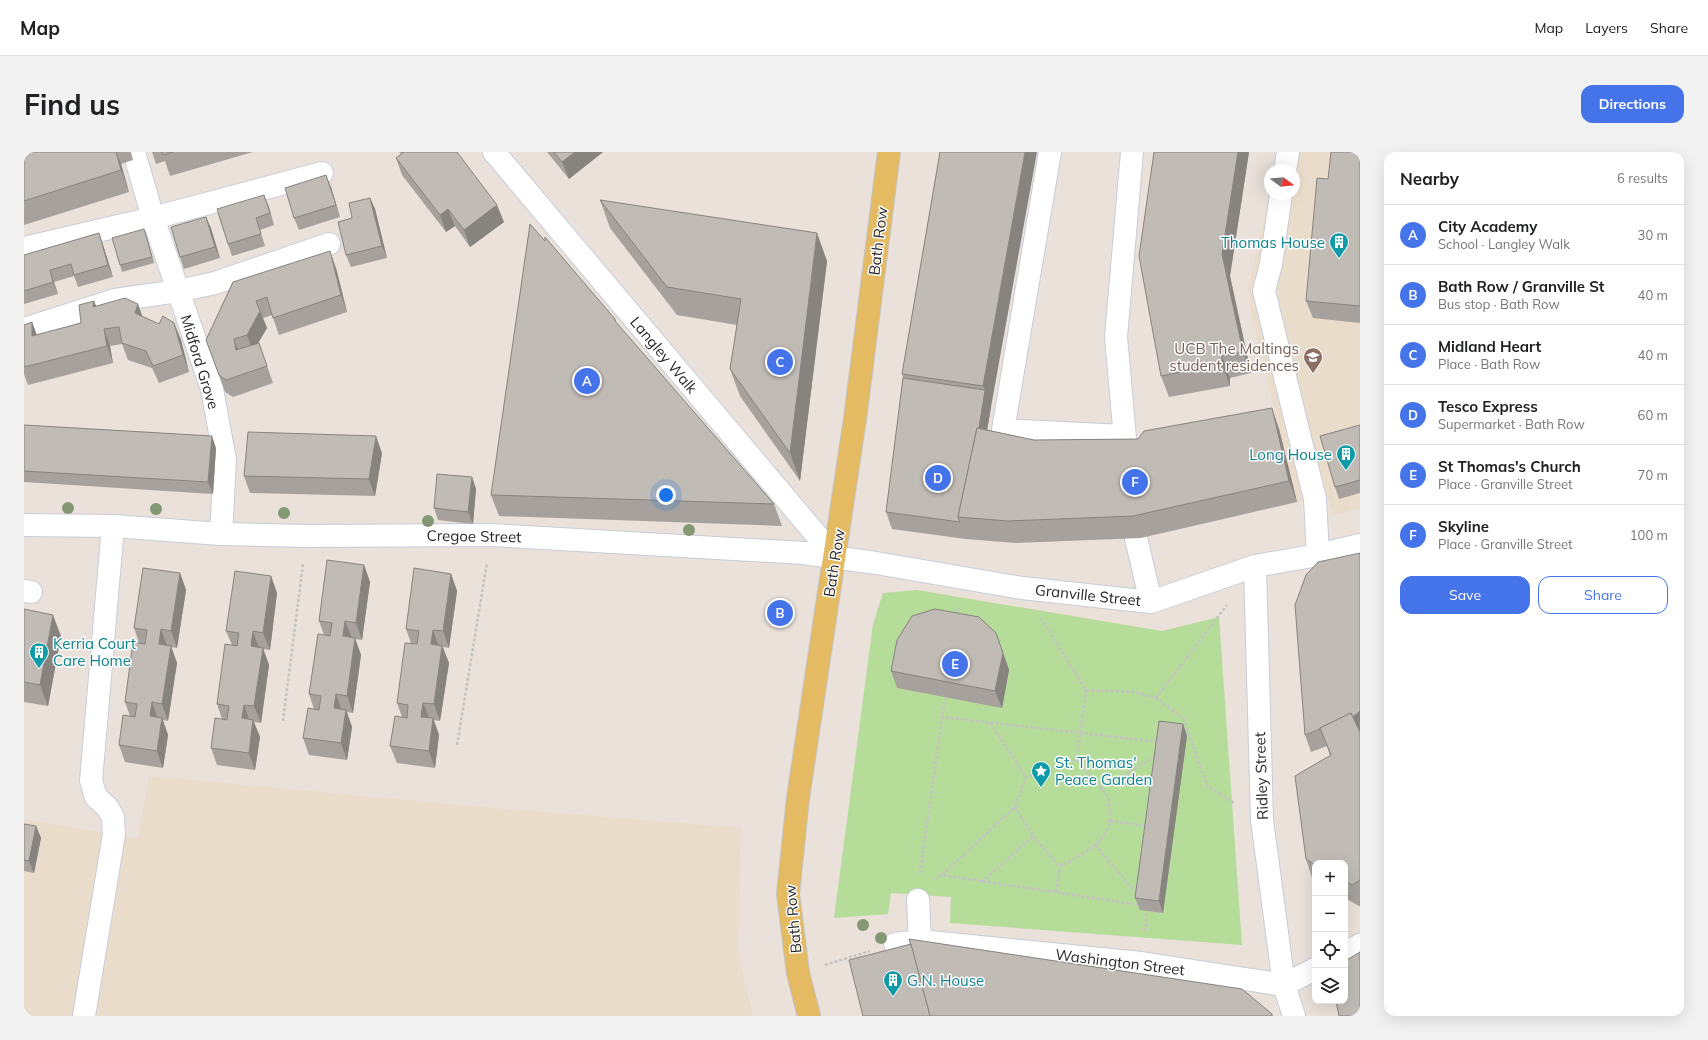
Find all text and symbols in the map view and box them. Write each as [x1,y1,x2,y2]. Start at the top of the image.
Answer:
text: Map [20,16,60,40]
text: Map [1534,19,1563,37]
text: Layers [1585,19,1628,37]
text: Share [1650,19,1688,37]
button: Directions [1581,85,1684,123]
text: Find us [24,87,120,122]
north arrow [1264,164,1300,200]
text: Nearby [1400,168,1459,189]
text: 6 results [1617,170,1668,186]
street label: Bath Row [864,206,892,276]
text: City Academy [1438,217,1537,236]
text: A [1408,227,1418,243]
text: 30 m [1638,227,1668,243]
building icon: Thomas House [1328,231,1350,259]
place label: Thomas House [1221,233,1325,252]
text: School · Langley Walk [1438,236,1570,252]
text: Bath Row / Granville St [1438,277,1604,296]
text: B [1409,287,1417,303]
text: 40 m [1638,287,1668,303]
text: Bus stop · Bath Row [1438,296,1560,312]
street label: Midford Grove [177,312,223,412]
street label: Langley Walk [626,313,702,398]
text: Midland Heart [1438,337,1541,356]
place label: UCB The Maltings student residences [1169,339,1299,375]
school or university icon: UCB The Maltings student residences [1302,346,1324,374]
pin: C [767,347,793,377]
text: C [1409,347,1417,363]
text: 40 m [1638,347,1668,363]
text: Place · Bath Row [1438,356,1540,372]
pin: A [574,366,600,396]
text: Tesco Express [1438,397,1538,416]
text: D [1408,407,1418,423]
text: 60 m [1638,407,1668,423]
text: Supermarket · Bath Row [1438,416,1585,432]
building icon: Long House [1335,443,1357,471]
place label: Long House [1249,445,1332,464]
text: St Thomas's Church [1438,457,1581,476]
pin: D [925,463,951,493]
pin: F [1122,467,1148,497]
text: E [1409,467,1417,483]
text: 70 m [1638,467,1668,483]
text: Place · Granville Street [1438,476,1573,492]
your location [656,485,676,505]
text: Skyline [1438,517,1489,536]
street label: Cregoe Street [426,526,522,546]
text: F [1409,527,1417,543]
text: 100 m [1630,527,1668,543]
street label: Bath Row [819,528,849,598]
text: Place · Granville Street [1438,536,1573,552]
button: Save [1400,576,1530,614]
button: Share [1538,576,1668,614]
street label: Granville Street [1034,580,1142,610]
pin: B [767,598,793,628]
place label: Kerria Court Care Home [53,634,136,670]
building icon: Kerria Court Care Home [28,641,50,669]
pin: E [942,649,968,679]
street label: Ridley Street [1250,732,1272,820]
place label: St. Thomas' Peace Garden [1055,753,1152,789]
place icon: St. Thomas' Peace Garden [1030,760,1052,788]
map controls [1312,860,1348,1004]
button: + [1312,860,1348,896]
street label: Bath Row [781,884,805,954]
button: − [1312,896,1348,932]
button: locate [1312,932,1348,968]
street label: Washington Street [1054,945,1186,979]
button: layers [1312,968,1348,1004]
building icon: G.N. House [882,969,904,997]
place label: G.N. House [907,971,984,990]

